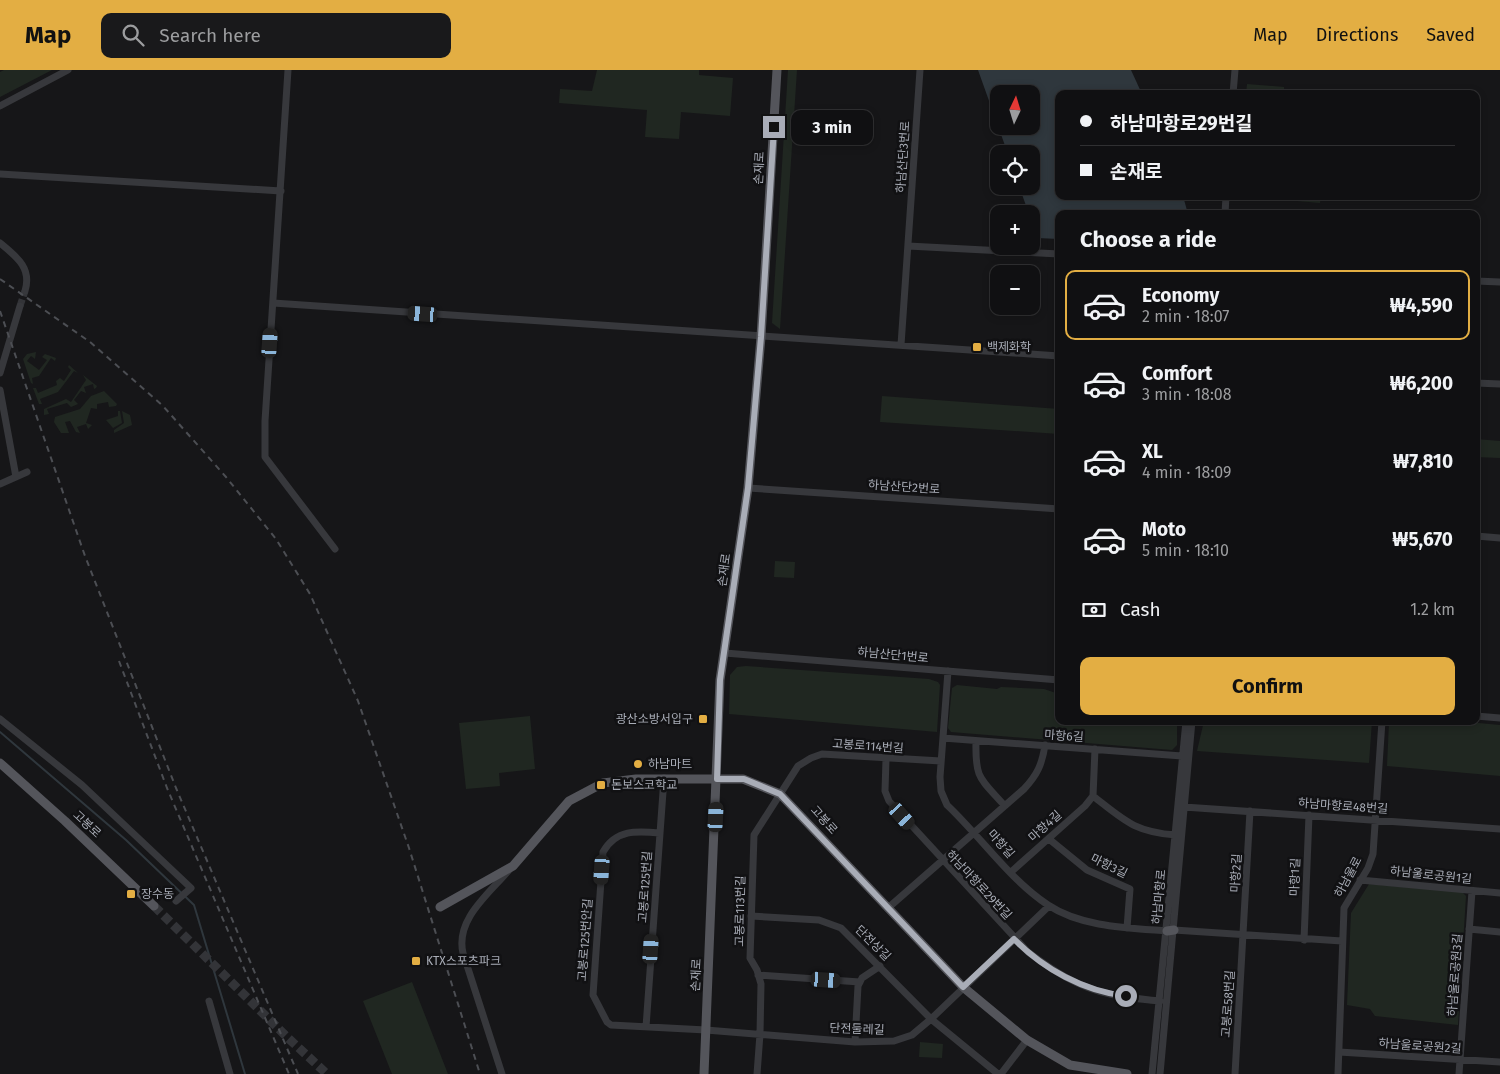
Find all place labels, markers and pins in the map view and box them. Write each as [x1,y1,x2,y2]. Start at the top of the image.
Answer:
place label: 백제화학 [987,340,1031,354]
marker: 백제화학 [971,341,983,353]
place label: 광산소방서입구 [616,712,693,726]
marker: 광산소방서입구 [697,713,709,725]
place label: 하남마트 [648,757,692,771]
marker: 하남마트 [632,758,644,770]
place label: 돈보스코학교 [611,778,677,792]
marker: 돈보스코학교 [595,779,607,791]
place label: 장수동 [141,887,174,901]
marker: 장수동 [125,888,137,900]
place label: KTX스포츠파크 [426,954,501,968]
marker: KTX스포츠파크 [410,955,422,967]

